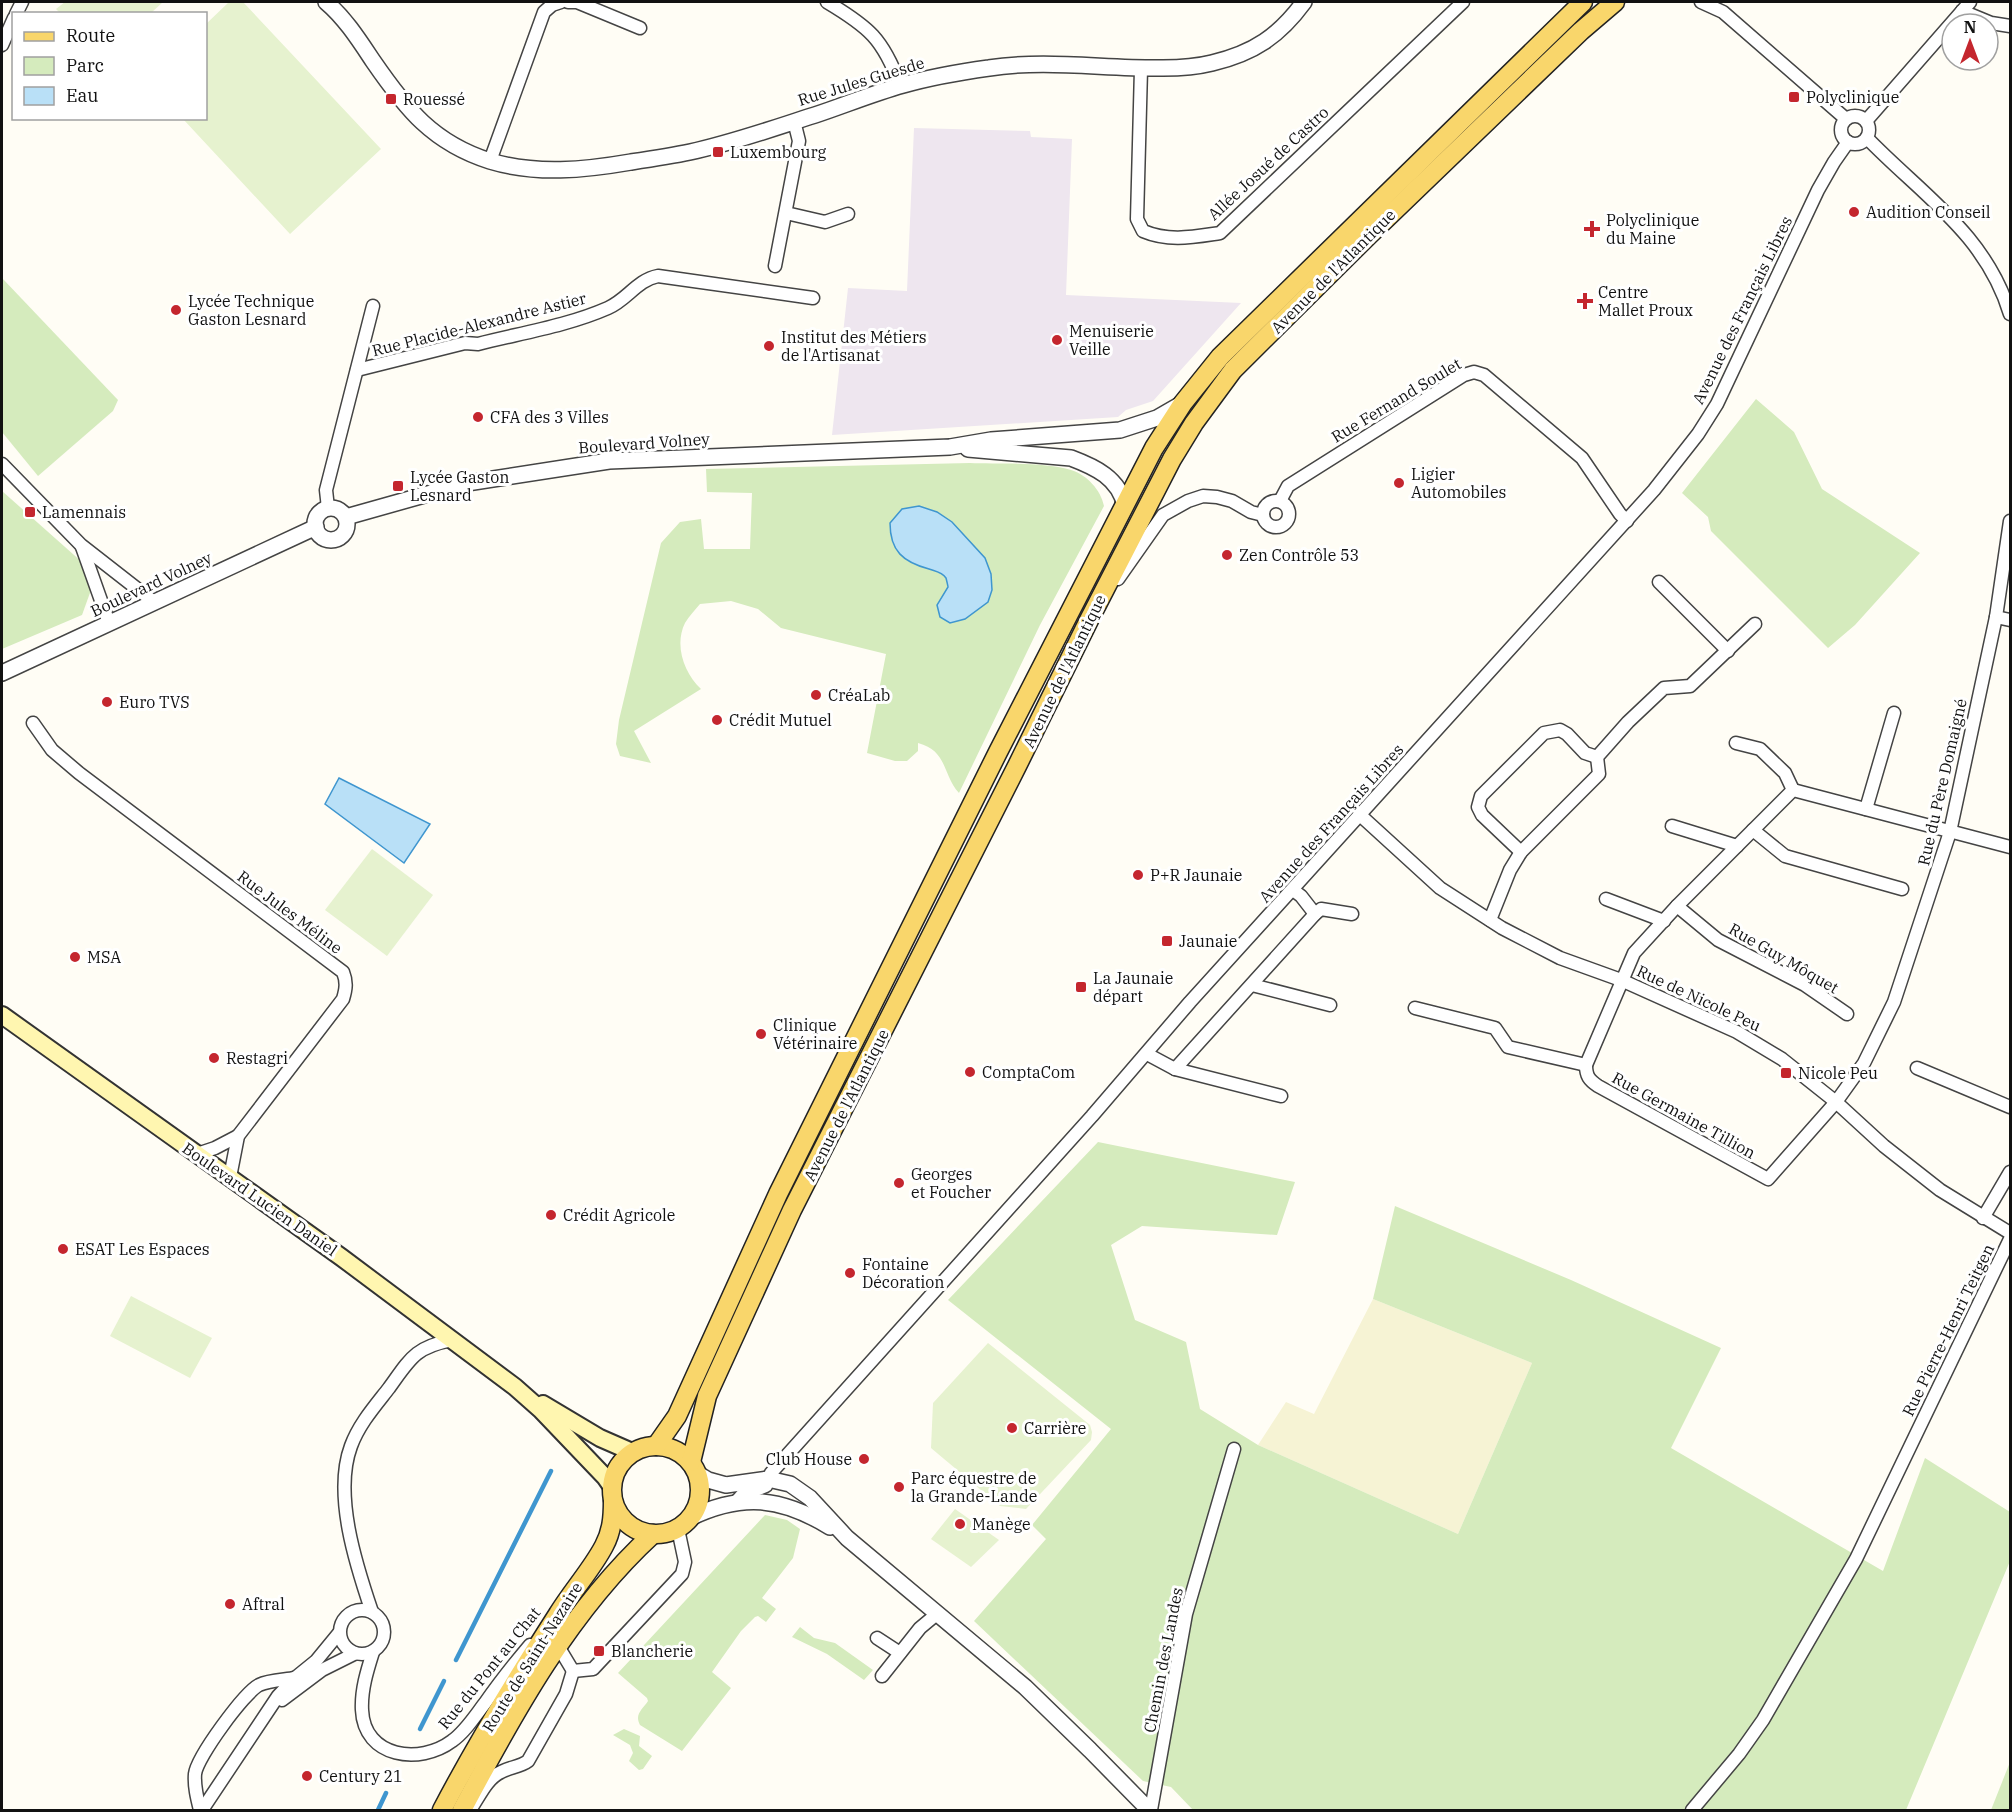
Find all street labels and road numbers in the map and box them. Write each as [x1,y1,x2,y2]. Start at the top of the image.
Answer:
street label: Rue Jules Guesde [795,52,927,110]
street label: Allée Josué de Castro [1203,102,1333,224]
street label: Avenue de l'Atlantique [1266,204,1400,338]
street label: Avenue des Français Libres [1688,213,1796,407]
street label: Rue Placide-Alexandre Astier [370,288,588,360]
street label: Rue Fernand Soulet [1327,353,1465,447]
street label: Boulevard Volney [578,428,711,458]
street label: Boulevard Volney [87,547,215,621]
street label: Avenue de l'Atlantique [1018,591,1110,751]
street label: Rue du Père Domaigné [1913,697,1971,867]
street label: Avenue des Français Libres [1254,740,1408,906]
street label: Rue Jules Méline [234,866,346,958]
street label: Rue Guy Môquet [1726,918,1843,998]
street label: Rue de Nicole Peu [1634,960,1764,1036]
street label: Avenue de l'Atlantique [799,1026,893,1184]
street label: Rue Germaine Tillion [1609,1067,1759,1163]
street label: Boulevard Lucien Daniel [179,1138,341,1260]
street label: Rue Pierre-Henri Teitgen [1898,1241,1998,1419]
street label: Route de Saint-Nazaire [478,1578,586,1736]
street label: Chemin des Landes [1139,1586,1187,1734]
street label: Rue du Pont au Chat [434,1603,545,1733]

